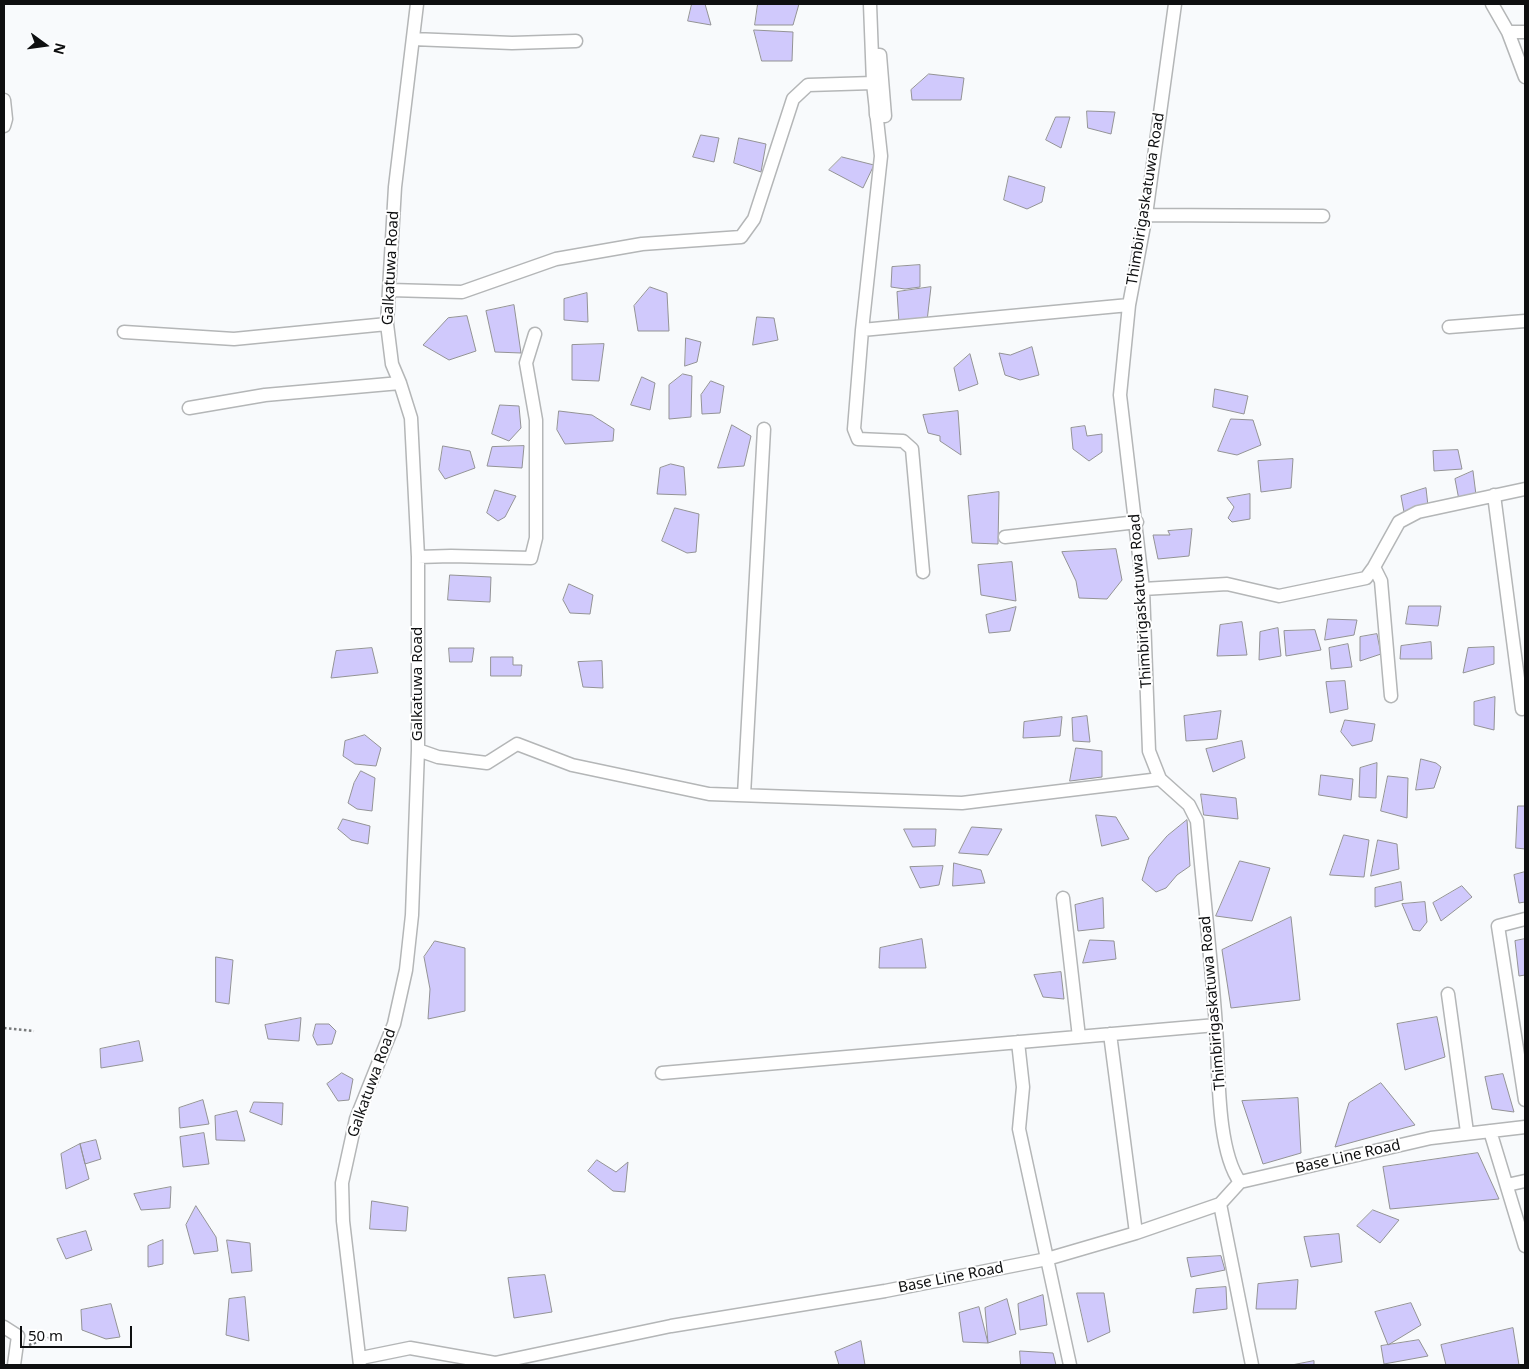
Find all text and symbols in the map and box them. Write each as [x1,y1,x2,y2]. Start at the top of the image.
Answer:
north arrow [20,20,70,70]
text: N [49,41,71,57]
street label: Thimbirigaskatuwa Road [1123,111,1169,287]
street label: Galkatuwa Road [379,210,403,326]
street label: Thimbirigaskatuwa Road [1126,513,1156,689]
street label: Galkatuwa Road [409,627,427,741]
street label: Thimbirigaskatuwa Road [1196,915,1230,1091]
street label: Galkatuwa Road [344,1026,400,1140]
street label: Base Line Road [1294,1136,1402,1178]
street label: Base Line Road [897,1259,1005,1297]
scale bar [22,1316,135,1348]
text: 50 m [28,1325,63,1345]

